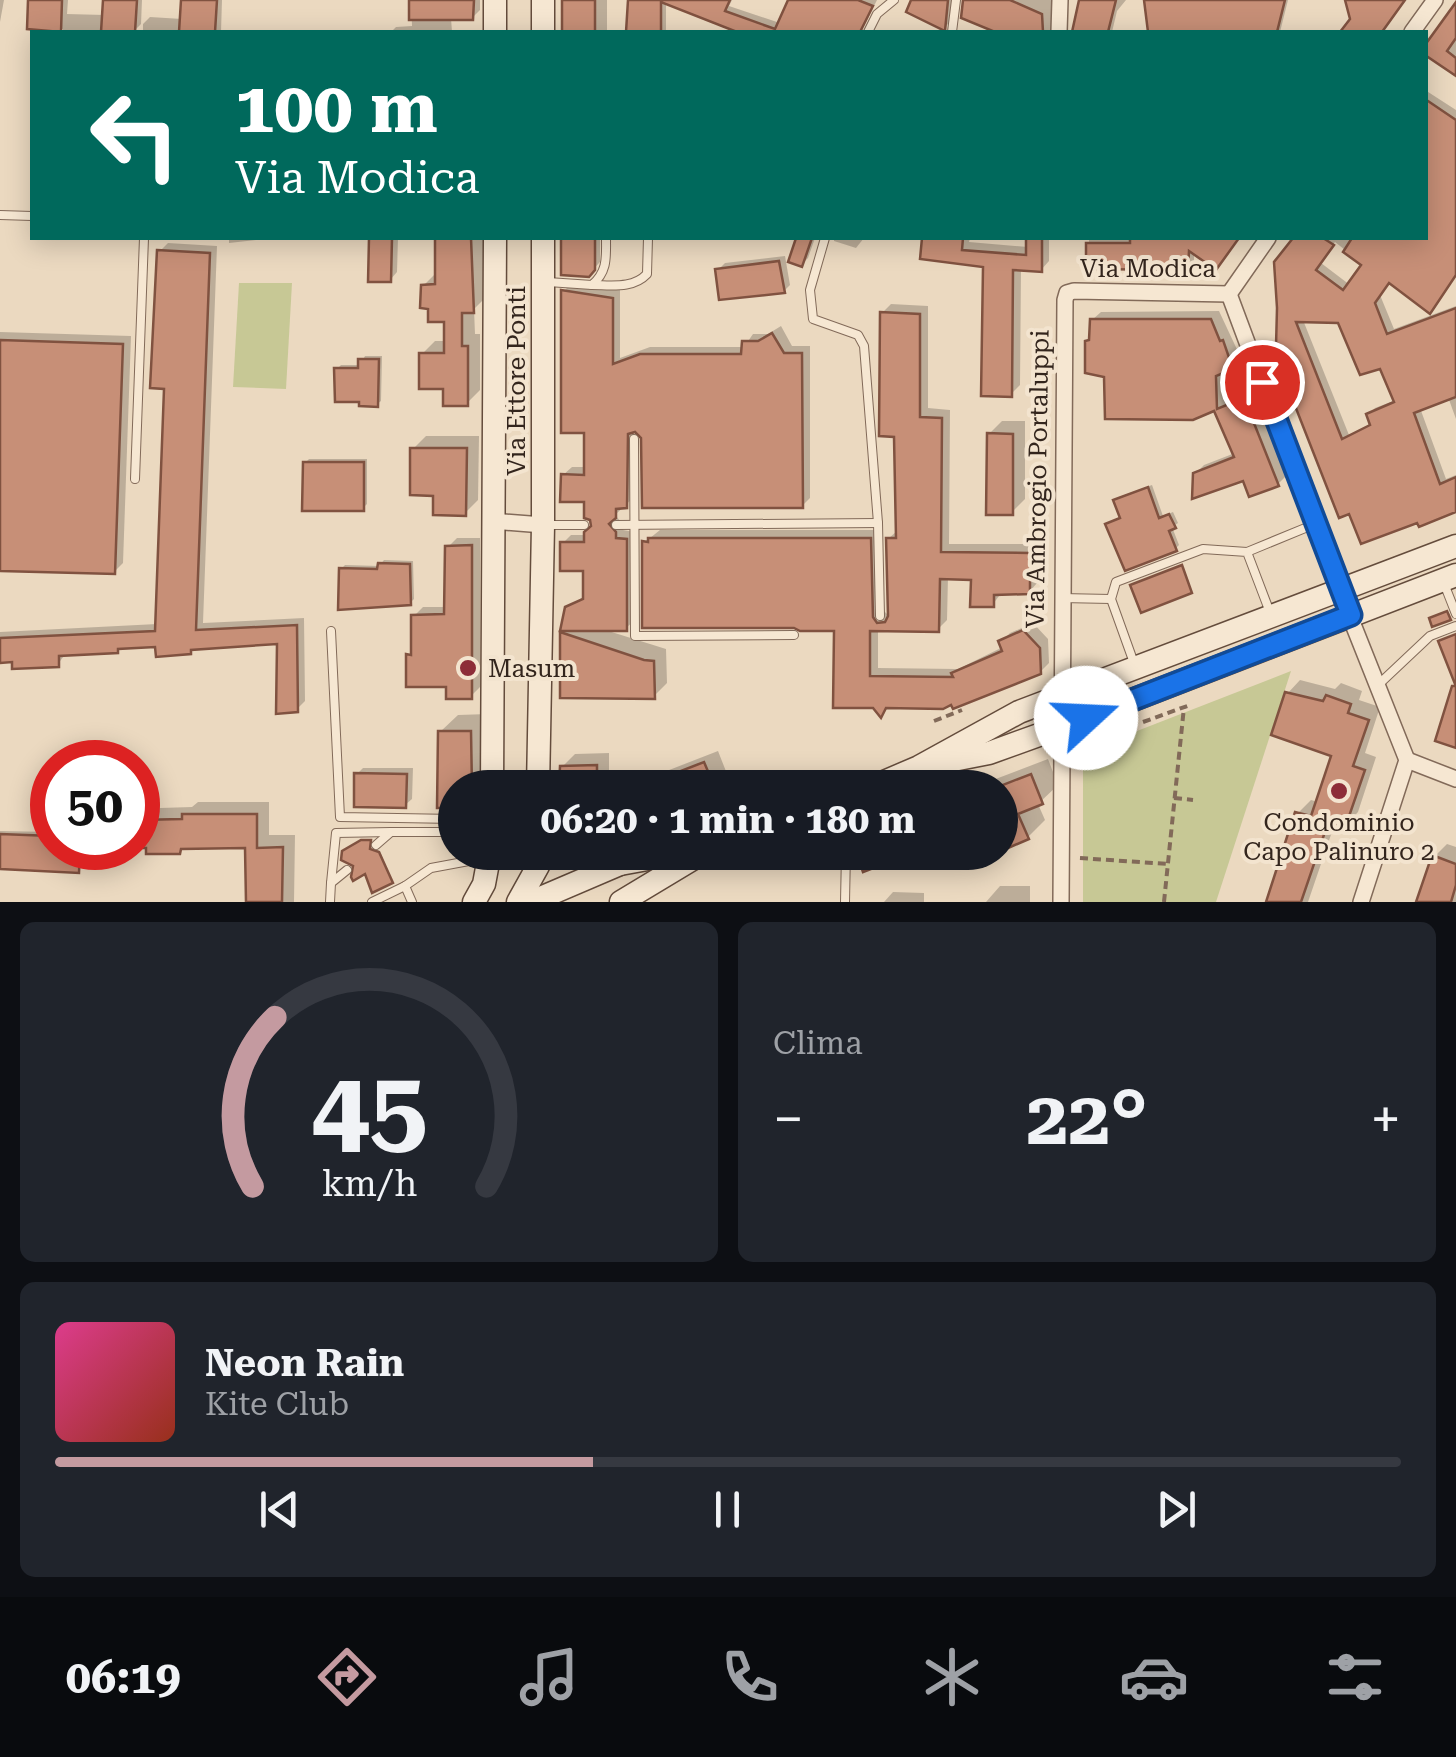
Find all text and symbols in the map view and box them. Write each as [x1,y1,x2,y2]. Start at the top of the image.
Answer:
text: 100 m [235,67,438,149]
icon: left [70,70,200,200]
text: Via Modica [235,151,479,204]
street label: Via Modica [1080,254,1216,283]
street label: Via Ettore Ponti [502,286,531,476]
street label: Via Ambrogio Portaluppi [1020,329,1055,629]
pin [1220,340,1305,425]
icon: arrive [1235,355,1290,410]
place label: Masum [488,654,575,683]
marker: Masum [457,657,479,679]
position arrow [1034,666,1138,770]
speed limit sign: 50 [30,740,160,870]
marker: Condominio Capo Palinuro 2 [1328,780,1350,802]
text: 06:20 · 1 min · 180 m [541,798,915,842]
place label: Condominio Capo Palinuro 2 [1243,808,1435,866]
text: Clima [773,1024,863,1062]
text: 45 [311,1048,427,1169]
text: 22° [1026,1074,1148,1162]
text: − [773,1087,804,1151]
text: + [1370,1087,1401,1151]
text: km/h [321,1163,417,1205]
text: Neon Rain [205,1341,404,1385]
text: Kite Club [205,1385,349,1423]
icon: previous [252,1482,307,1537]
icon: pause [700,1482,755,1537]
icon: next [1149,1482,1204,1537]
icon: directions [312,1642,382,1712]
icon: music [514,1642,584,1712]
icon: phone [715,1642,785,1712]
icon: climate [917,1642,987,1712]
icon: car [1119,1642,1189,1712]
icon: filters [1320,1642,1390,1712]
text: 06:19 [66,1651,181,1704]

